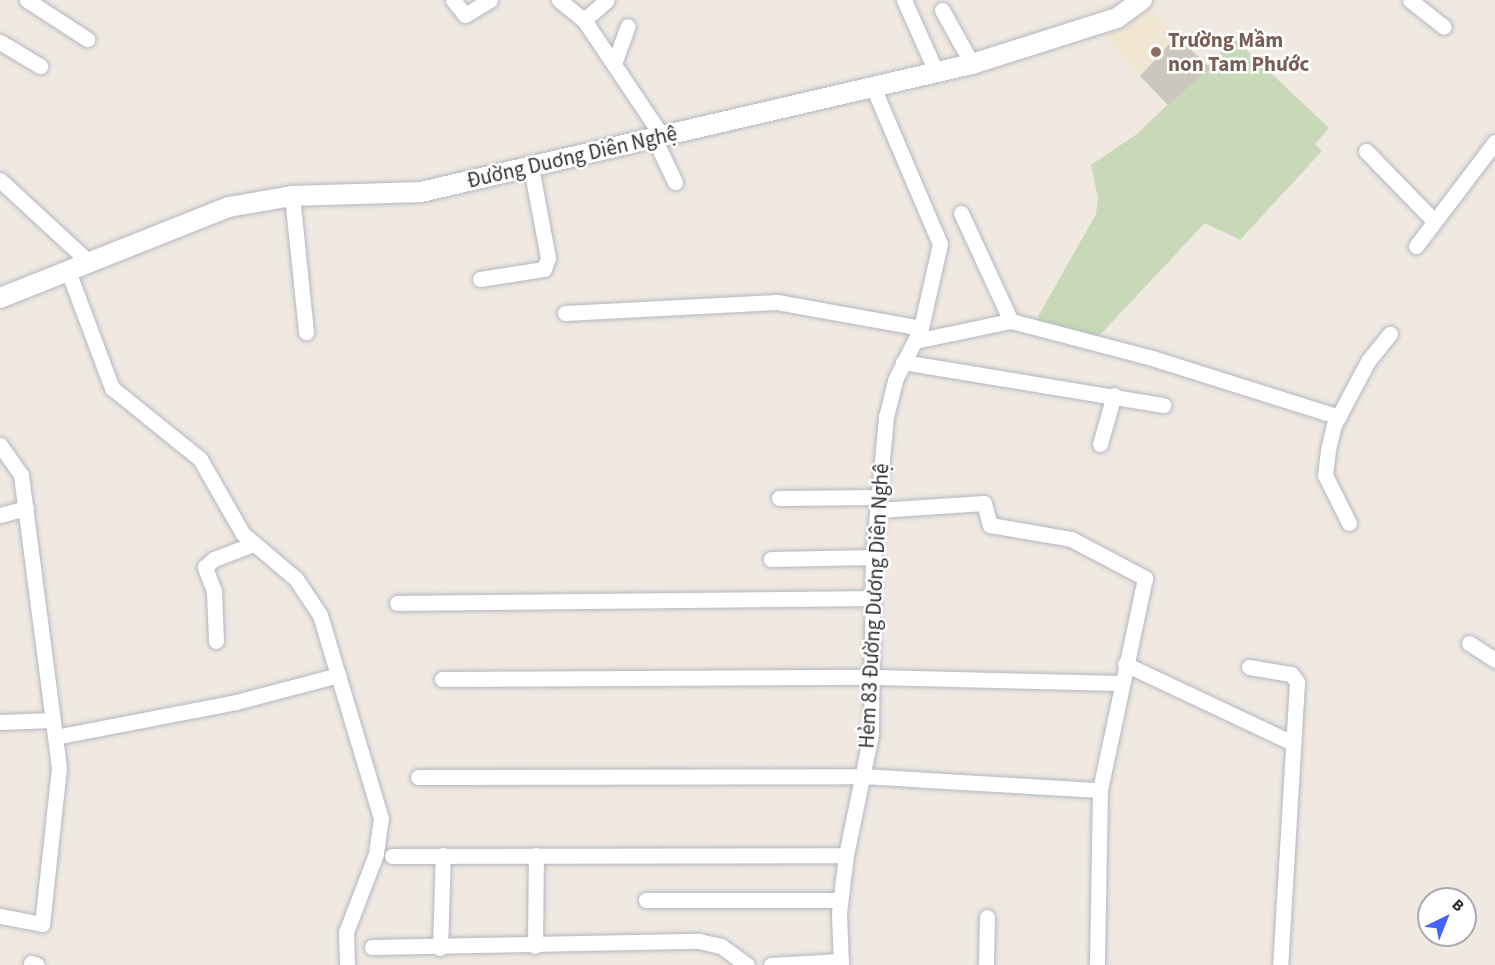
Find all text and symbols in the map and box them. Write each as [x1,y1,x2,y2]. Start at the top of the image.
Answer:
place label: Trường Mầm non Tam Phước [1168,27,1309,77]
marker: Trường Mầm non Tam Phước [1149,45,1163,59]
street label: Đường Duơng Diên Nghệ [465,121,679,193]
street label: Hẻm 83 Đường Dương Diên Nghệ [854,463,894,749]
north arrow [1417,887,1477,947]
text: B [1447,894,1469,917]

